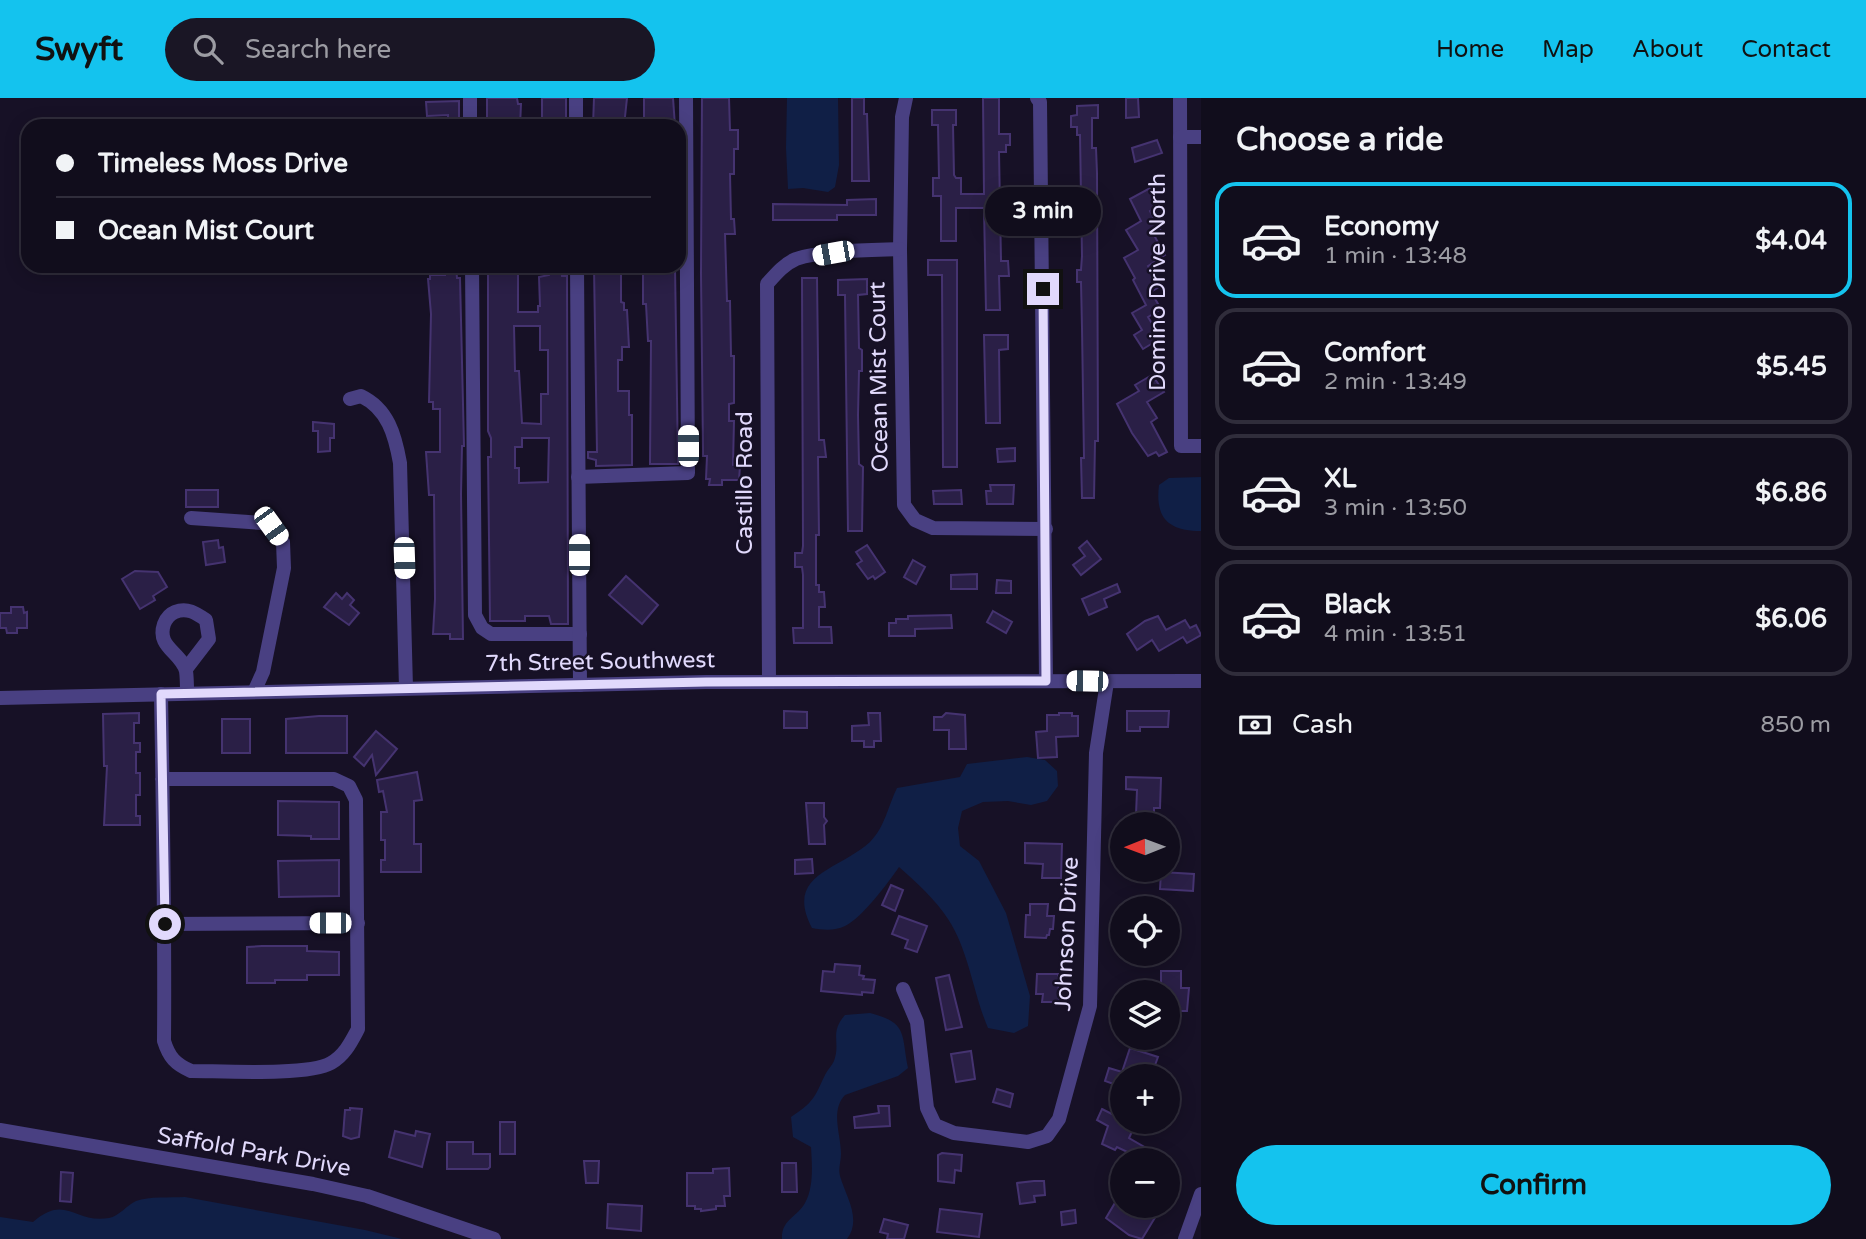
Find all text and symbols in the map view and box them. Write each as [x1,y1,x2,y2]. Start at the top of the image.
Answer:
search box [165,18,655,81]
text: Swyft [35,30,123,69]
icon: search [189,30,227,68]
text: Search here [245,34,391,65]
text: Home [1436,35,1504,64]
text: Map [1542,35,1594,64]
text: About [1632,35,1703,64]
text: Contact [1741,35,1831,64]
text: Choose a ride [1236,121,1443,159]
text: Timeless Moss Drive [98,148,348,179]
street label: Domino Drive North [1144,173,1172,391]
callout: 3 min [985,188,1101,236]
text: 3 min [1012,197,1074,225]
icon: car [1240,209,1303,272]
text: Economy [1324,211,1439,242]
text: Ocean Mist Court [98,215,314,246]
text: $4.04 [1755,225,1827,256]
car [811,239,856,267]
text: 1 min · 13:48 [1324,242,1467,270]
route end [1027,273,1059,305]
street label: Ocean Mist Court [863,281,895,473]
icon: car [1240,335,1303,398]
text: Comfort [1324,337,1426,368]
text: $5.45 [1756,351,1827,382]
text: 2 min · 13:49 [1324,368,1467,396]
street label: Castillo Road [731,411,759,555]
car [678,425,699,467]
icon: car [1240,461,1303,524]
text: XL [1324,463,1356,494]
text: $6.86 [1755,477,1827,508]
text: 3 min · 13:50 [1324,494,1467,522]
car [251,503,292,549]
car [569,534,590,576]
car [393,537,416,579]
icon: car [1240,587,1303,650]
text: Black [1324,589,1391,620]
text: $6.06 [1755,603,1827,634]
text: 4 min · 13:51 [1324,620,1467,648]
street label: 7th Street Southwest [485,646,716,678]
car [1066,670,1109,692]
icon: cash [1236,706,1274,744]
text: Cash [1292,709,1353,740]
text: 850 m [1761,711,1831,739]
north arrow [1110,812,1180,882]
map controls [1110,812,1180,1218]
street label: Johnson Drive [1049,856,1085,1012]
button: locate [1110,896,1180,966]
route start [149,908,181,940]
car [310,913,352,934]
button: layers [1110,980,1180,1050]
button: + [1110,1064,1180,1134]
street label: Saffold Park Drive [155,1121,353,1183]
button: Confirm [1236,1145,1831,1225]
button: − [1110,1148,1180,1218]

